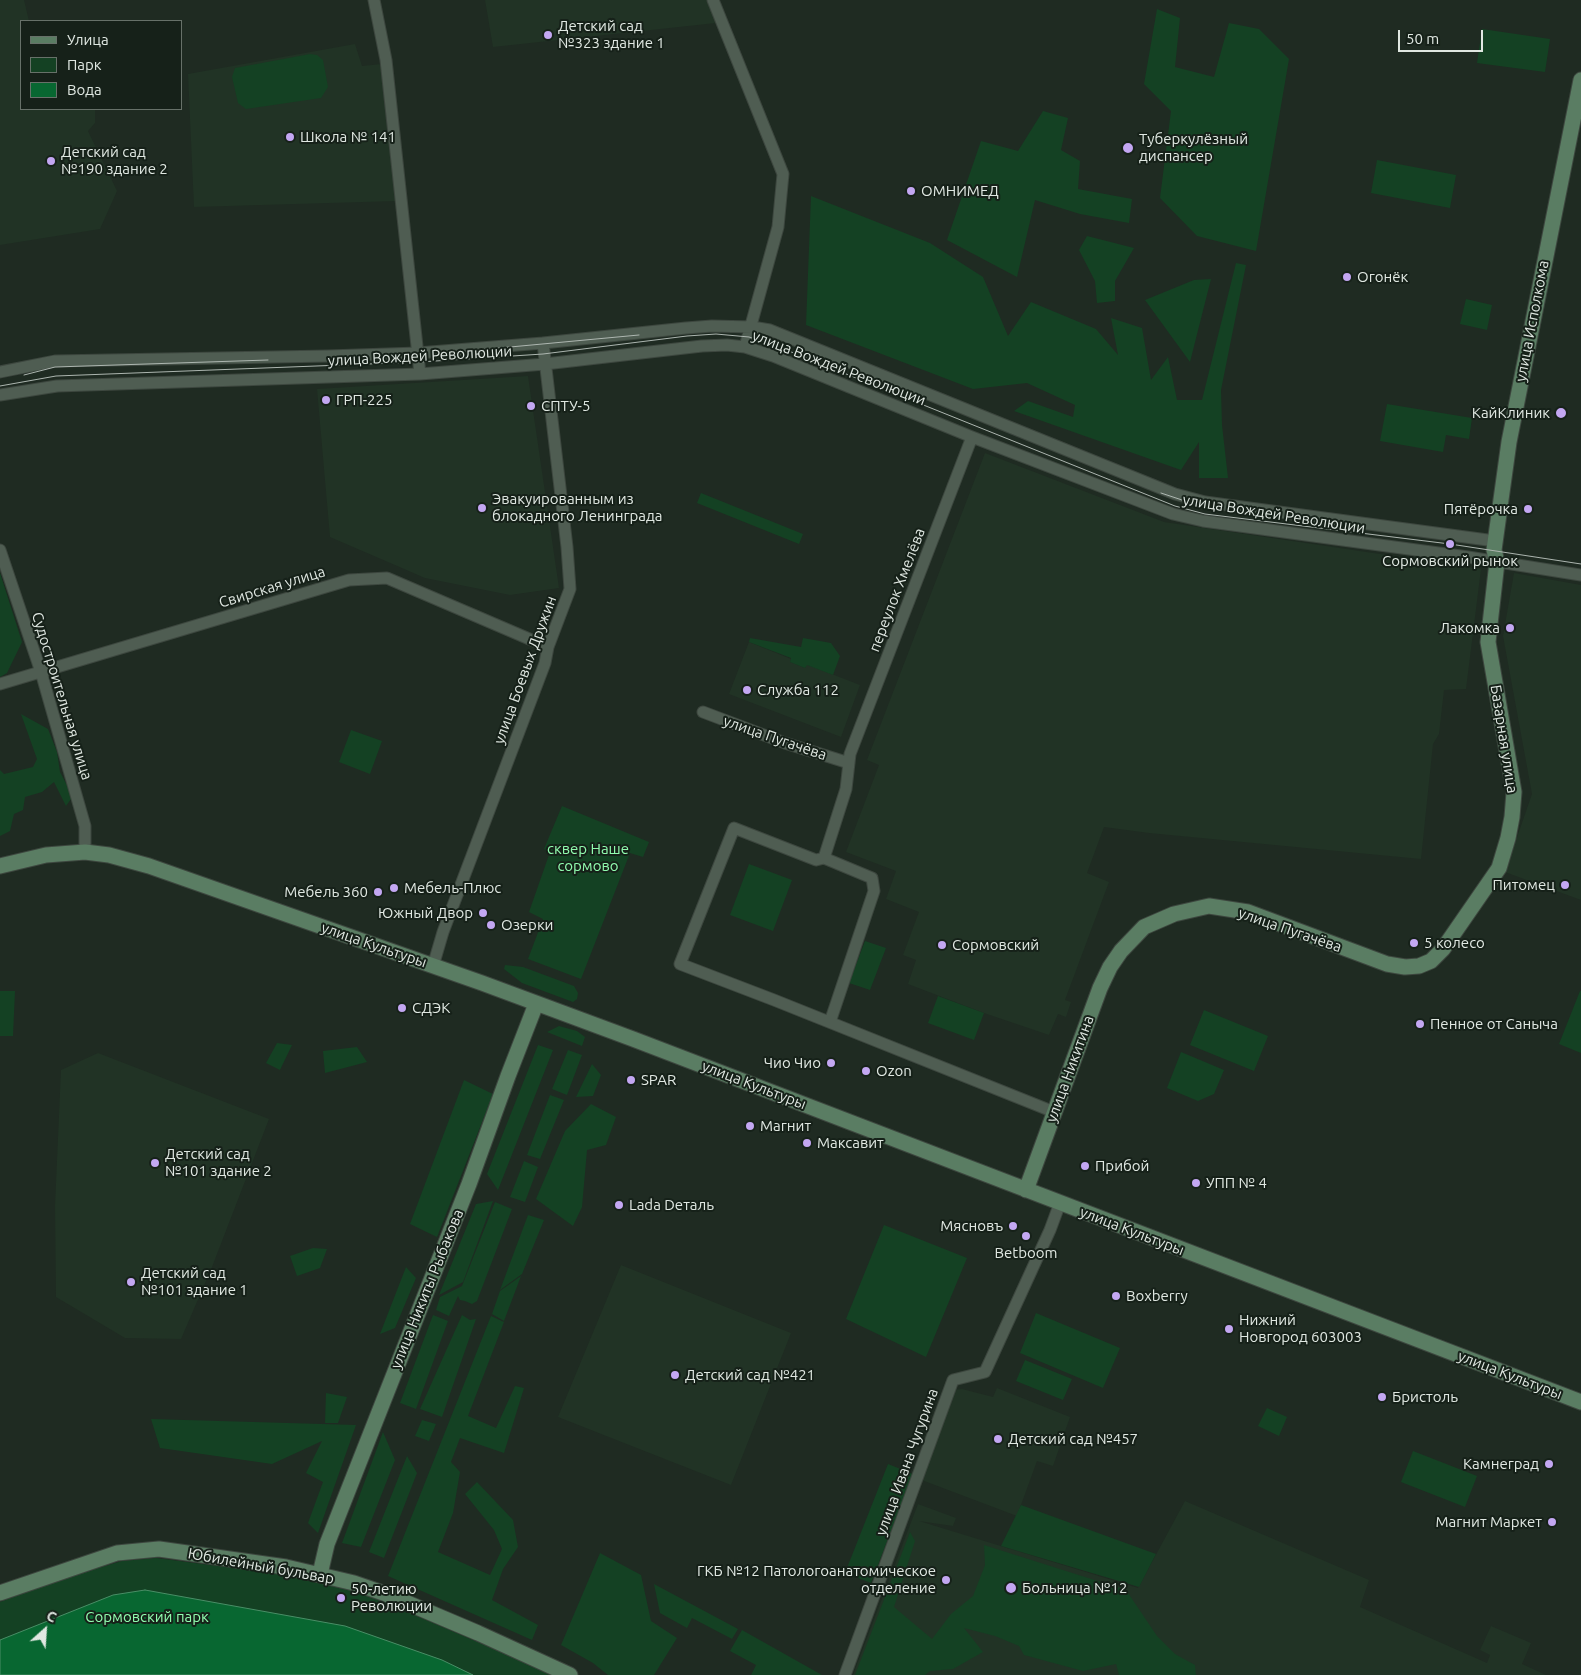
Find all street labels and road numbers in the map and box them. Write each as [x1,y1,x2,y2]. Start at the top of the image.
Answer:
street label: улица Исполкома [1511,259,1553,383]
street label: улица Вождей Революции [750,327,928,409]
street label: улица Вождей Революции [327,342,513,370]
street label: улица Вождей Революции [1181,491,1367,537]
street label: переулок Хмелёва [865,526,929,654]
street label: Свирская улица [217,562,327,612]
street label: улица Боевых Дружин [490,593,560,747]
street label: Судостроительная улица [28,610,96,782]
street label: Базарная улица [1487,683,1521,795]
street label: улица Пугачёва [721,712,829,764]
street label: улица Пугачёва [1236,904,1344,956]
street label: улица Культуры [319,919,429,971]
street label: улица Никитина [1042,1013,1098,1125]
street label: улица Культуры [699,1057,809,1113]
street label: улица Культуры [1077,1203,1187,1259]
street label: улица Никиты Рыбакова [387,1207,467,1371]
street label: улица Культуры [1455,1347,1565,1403]
street label: улица Ивана Чугурина [872,1386,942,1538]
street label: Юбилейный бульвар [186,1544,336,1588]

